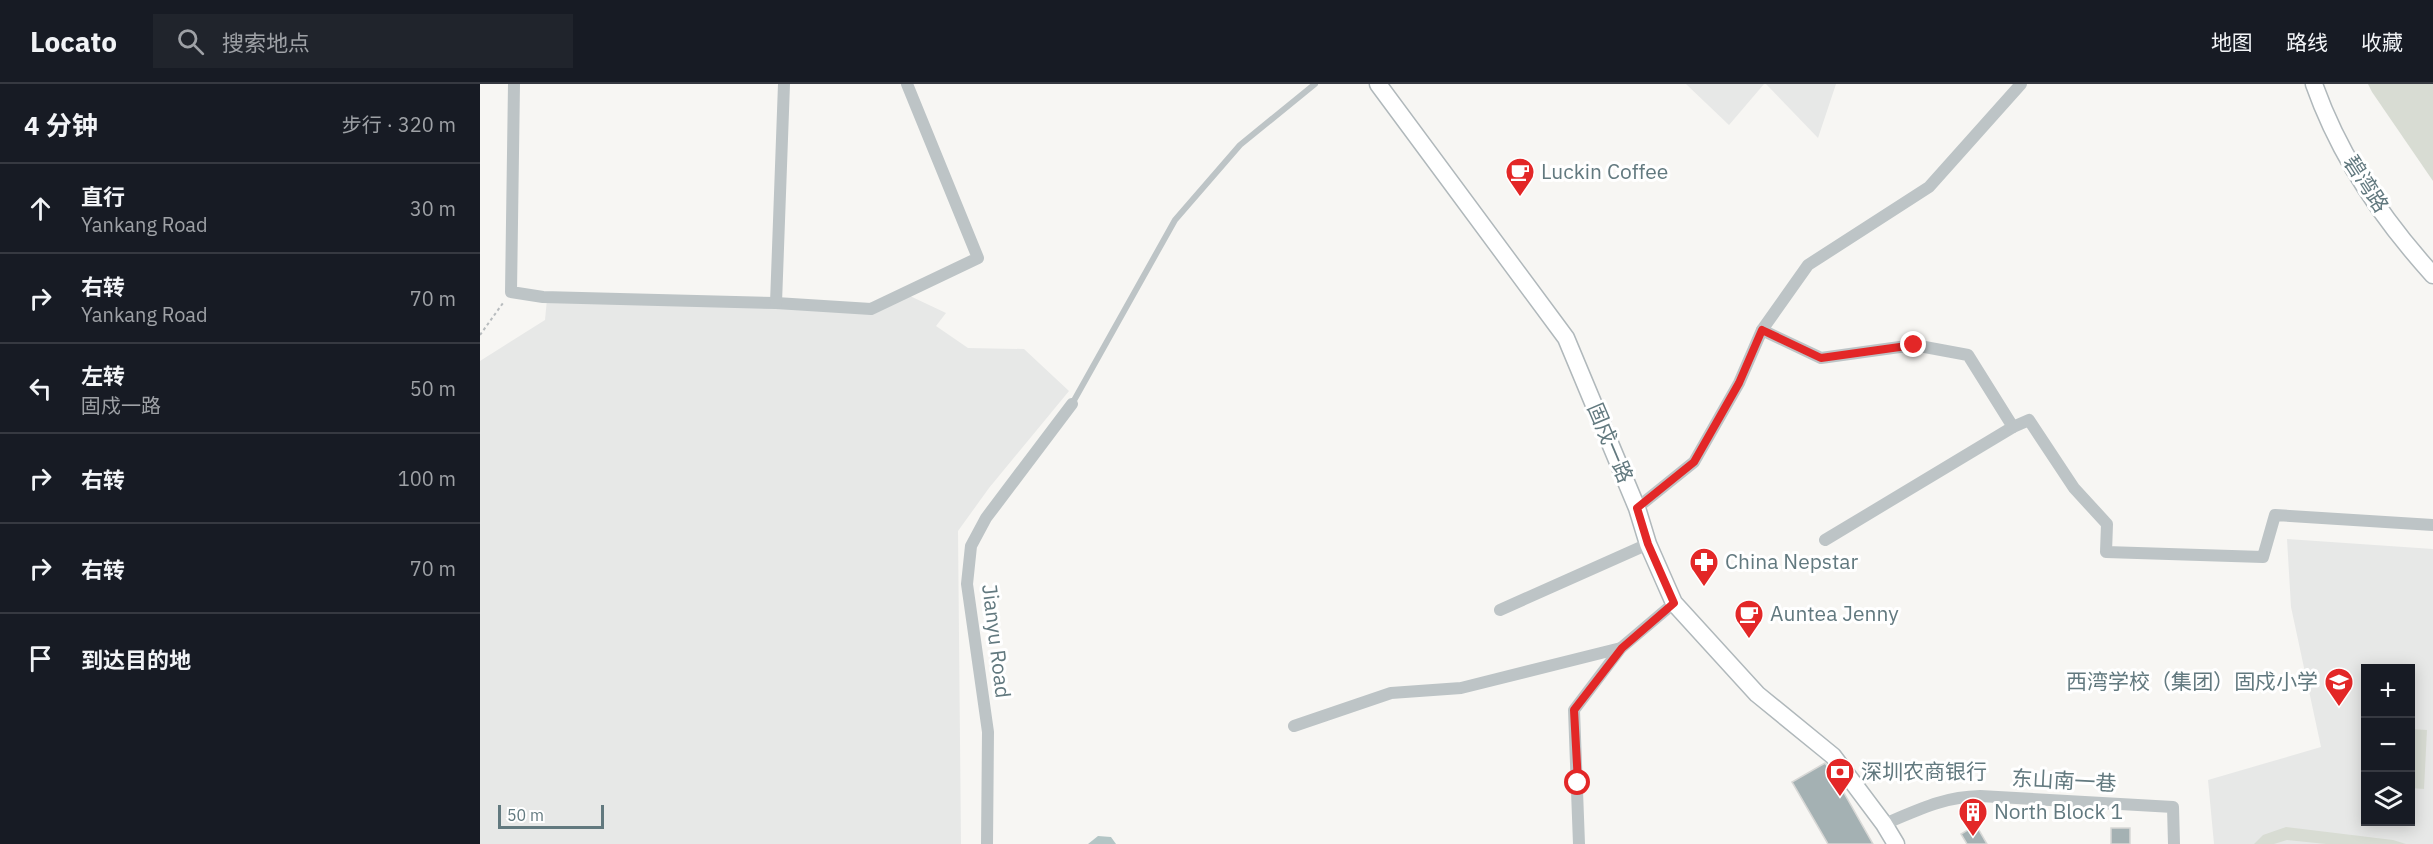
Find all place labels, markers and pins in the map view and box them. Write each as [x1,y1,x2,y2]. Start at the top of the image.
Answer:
cafe icon: Luckin Coffee [1504,156,1536,198]
place label: Luckin Coffee [1541,157,1668,185]
pharmacy icon: China Nepstar [1688,546,1720,588]
place label: China Nepstar [1725,547,1859,575]
cafe icon: Auntea Jenny [1733,598,1765,640]
place label: Auntea Jenny [1770,599,1899,627]
school or university icon: 西湾学校（集团）固戍小学 [2323,666,2355,708]
place label: 西湾学校（集团）固戍小学 [2066,667,2318,695]
bank icon: 深圳农商银行 [1824,756,1856,798]
place label: 深圳农商银行 [1861,757,1987,785]
building icon: North Block 1 [1957,796,1989,838]
place label: North Block 1 [1994,797,2123,825]

